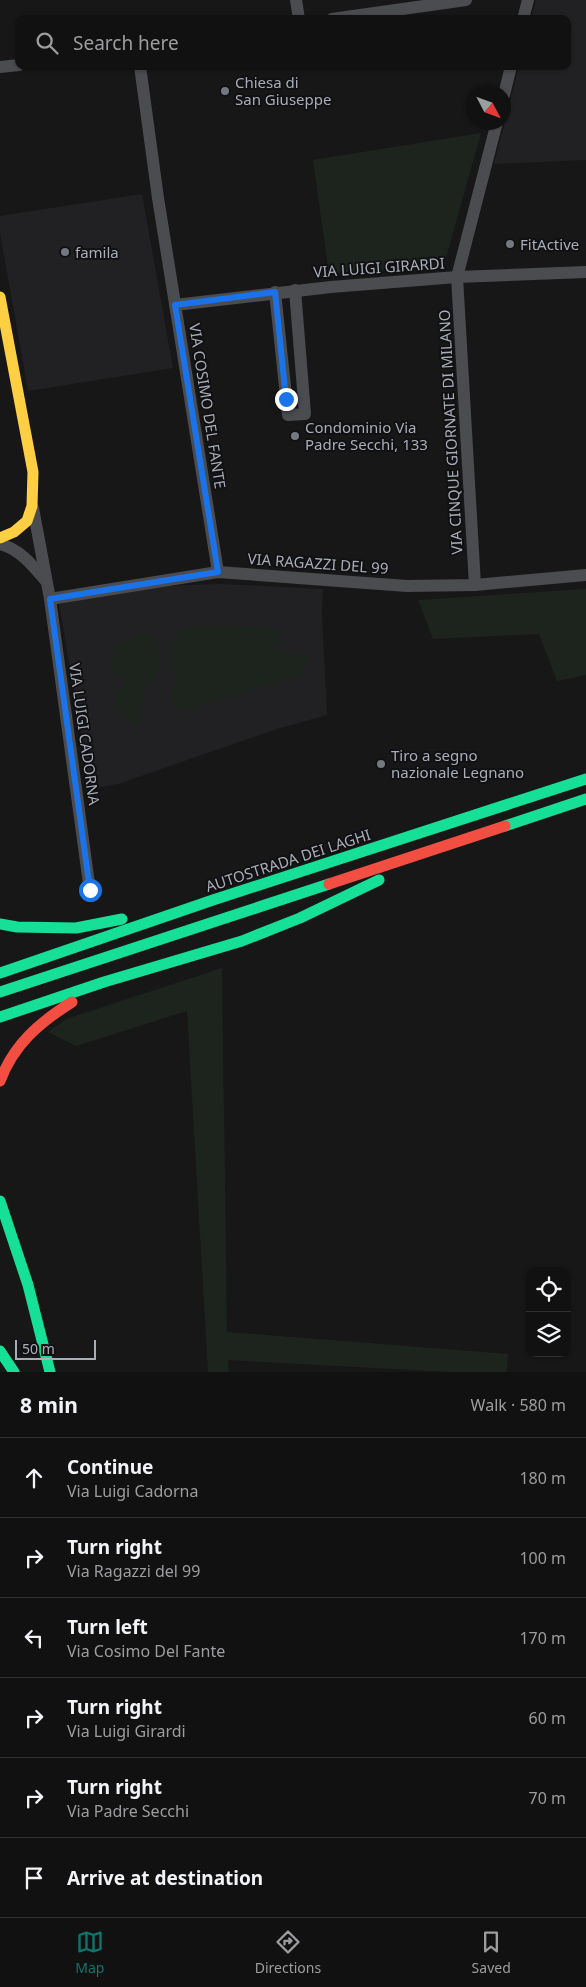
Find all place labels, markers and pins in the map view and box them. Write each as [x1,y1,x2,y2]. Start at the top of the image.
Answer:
place label: Chiesa di San Giuseppe [235,72,331,109]
marker: Chiesa di San Giuseppe [219,85,231,97]
place label: FitActive [520,234,579,254]
marker: FitActive [504,238,516,250]
place label: famila [75,242,119,262]
marker: famila [59,246,71,258]
place label: Condominio Via Padre Secchi, 133 [305,417,428,454]
marker: Condominio Via Padre Secchi, 133 [289,430,301,442]
place label: Tiro a segno nazionale Legnano [391,745,524,782]
marker: Tiro a segno nazionale Legnano [375,758,387,770]

